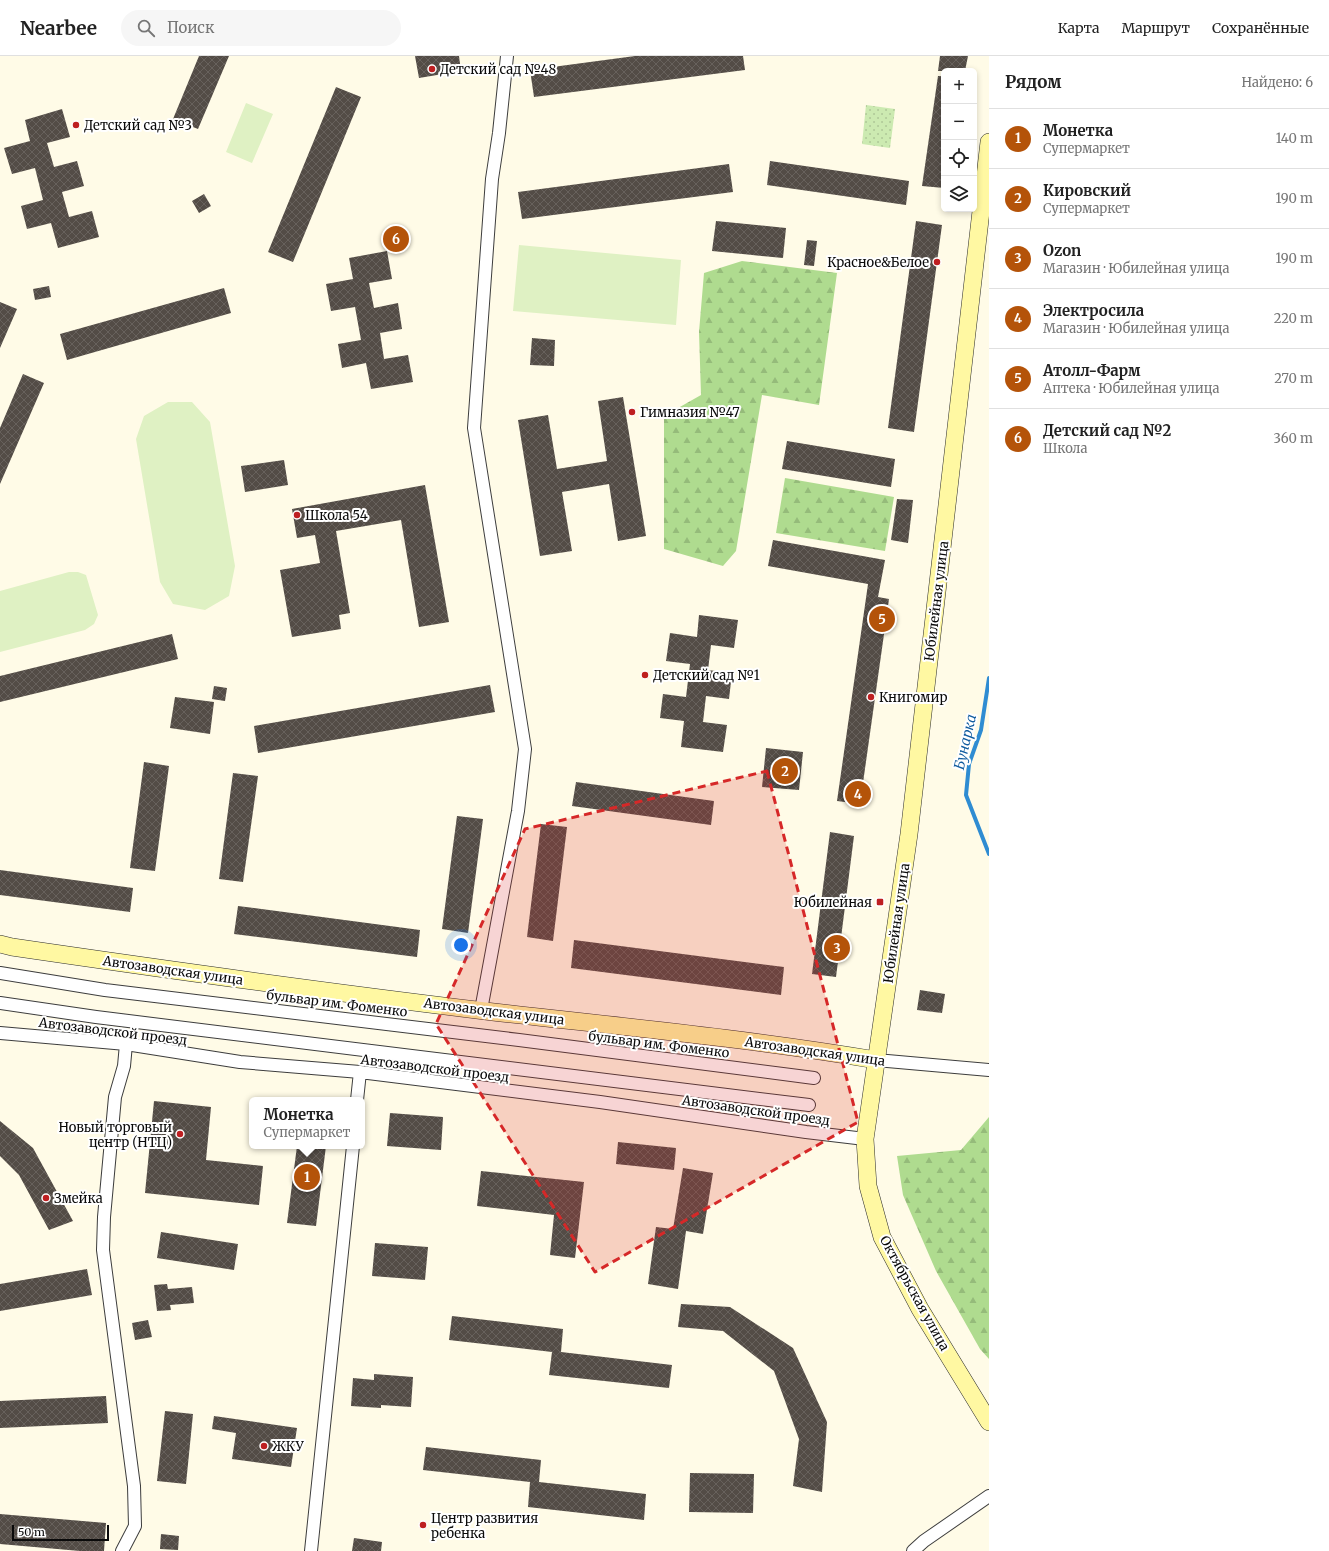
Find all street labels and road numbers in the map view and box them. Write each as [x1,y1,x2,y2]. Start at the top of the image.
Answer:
street label: Юбилейная улица [921,540,952,662]
street label: Юбилейная улица [880,862,913,984]
street label: Автозаводская улица [101,952,244,989]
street label: бульвар им. Фоменко [266,986,409,1021]
street label: Автозаводская улица [422,994,565,1029]
street label: Автозаводской проезд [37,1014,188,1049]
street label: бульвар им. Фоменко [588,1027,731,1062]
street label: Автозаводская улица [743,1033,886,1070]
street label: Автозаводской проезд [359,1051,510,1086]
street label: Автозаводской проезд [680,1092,831,1129]
street label: Октябрьская улица [876,1233,953,1354]

